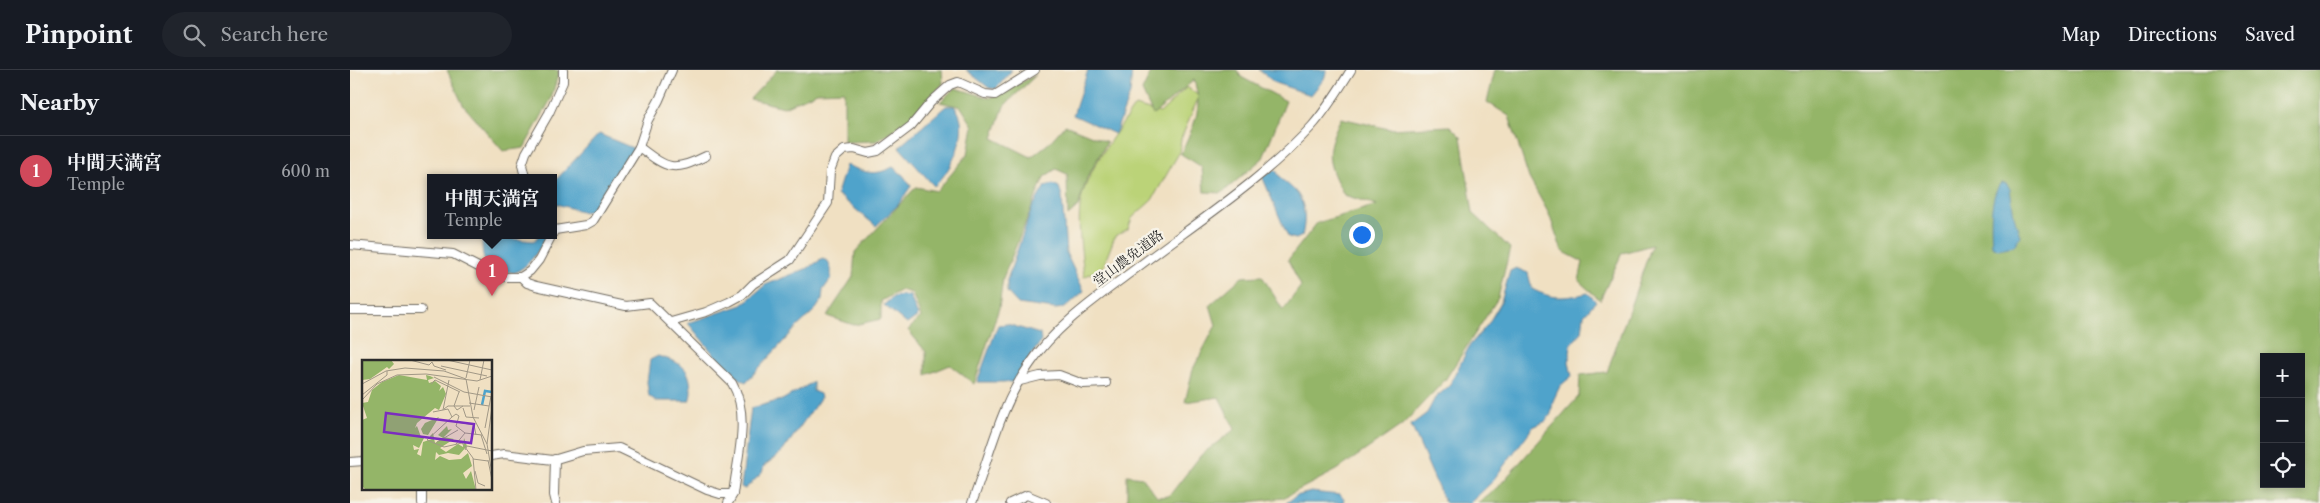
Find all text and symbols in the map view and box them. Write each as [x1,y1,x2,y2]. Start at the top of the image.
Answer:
search box [162,12,512,57]
text: Pinpoint [25,20,132,49]
icon: search [180,21,208,49]
text: Search here [220,23,328,46]
text: Map [2061,24,2100,46]
text: Directions [2128,24,2217,46]
text: Saved [2245,24,2295,46]
text: Nearby [20,90,99,115]
text: 中間天満宮 [67,151,162,174]
text: 1 [32,161,40,181]
text: 600 m [281,161,330,181]
text: Temple [67,174,125,194]
popup [427,174,557,239]
text: 中間天満宮 [444,187,540,210]
text: Temple [444,210,502,230]
your location [1349,222,1375,248]
street label: 堂山農免道路 [1089,226,1167,290]
pin: 1 [476,255,508,296]
map controls [2260,353,2305,488]
button: + [2260,353,2305,398]
inset map [362,360,492,490]
button: − [2260,398,2305,443]
button: locate [2260,443,2305,488]

